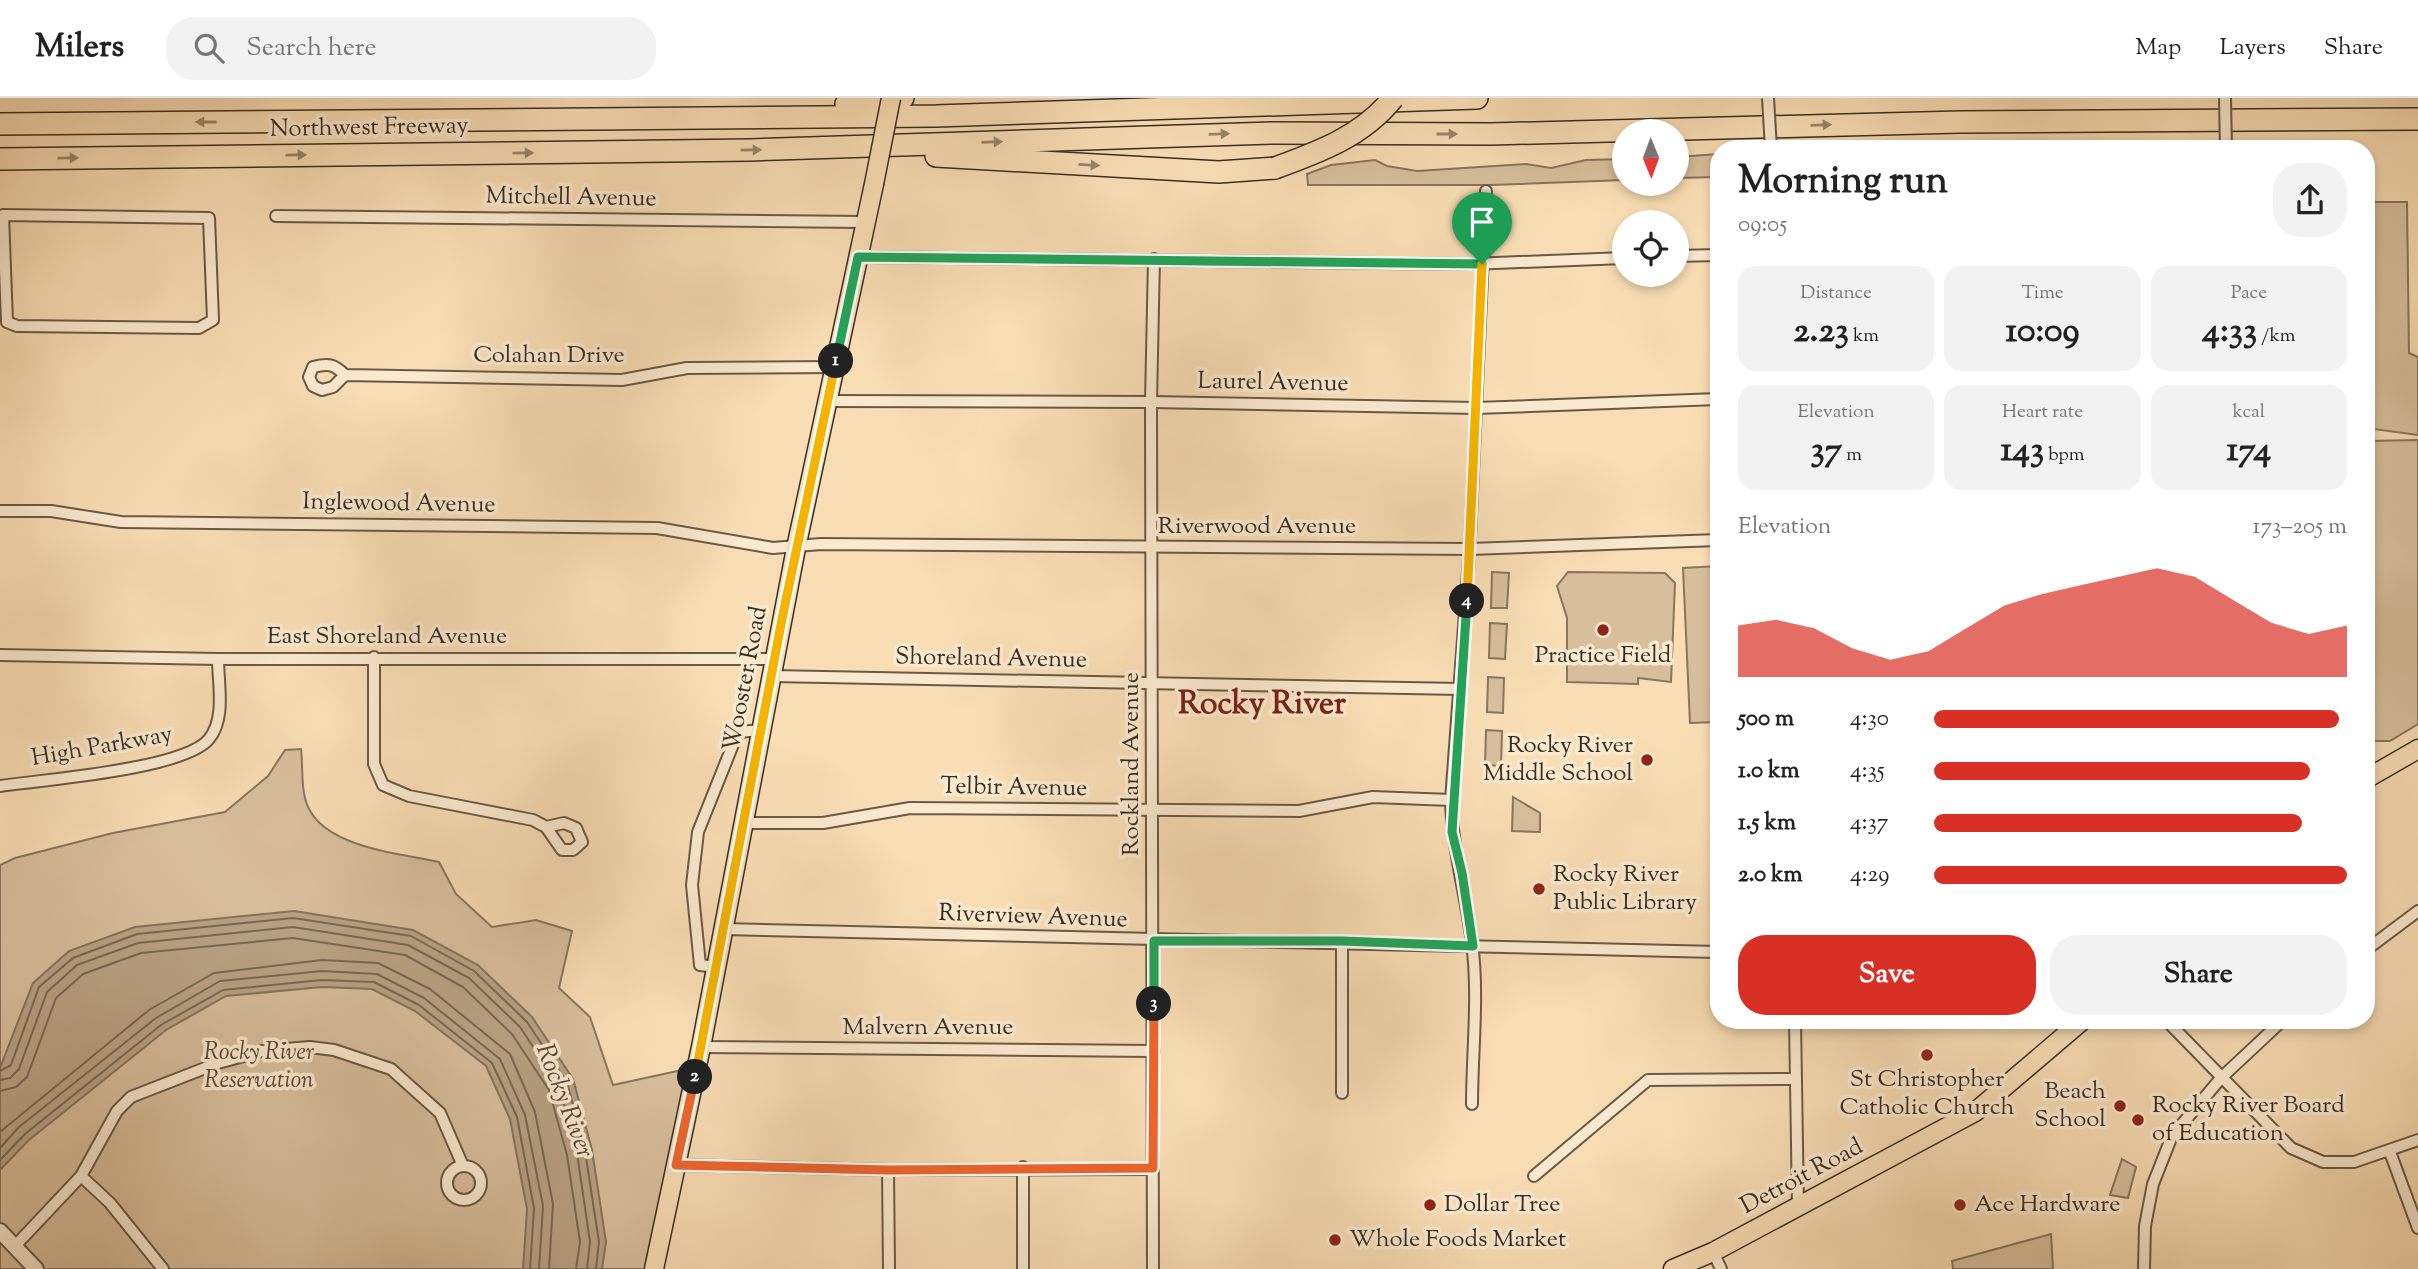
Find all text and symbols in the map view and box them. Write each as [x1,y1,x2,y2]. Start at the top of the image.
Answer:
search box [166,17,656,80]
text: Milers [35,24,124,72]
icon: search [190,29,228,67]
text: Search here [246,30,377,67]
text: Map [2135,31,2181,65]
text: Layers [2219,31,2286,65]
text: Share [2324,31,2383,65]
street label: Northwest Freeway [269,109,469,147]
one-way arrow [195,116,217,128]
north arrow [1612,119,1689,196]
map controls [1612,119,1689,287]
one-way arrow [1810,120,1832,131]
one-way arrow [1436,128,1458,140]
one-way arrow [1208,129,1230,140]
one-way arrow [981,137,1003,148]
one-way arrow [740,144,762,156]
one-way arrow [512,147,534,159]
one-way arrow [285,150,307,161]
one-way arrow [57,152,79,164]
text: Morning run [1738,156,1948,210]
one-way arrow [1079,159,1101,170]
button: share [2273,163,2347,237]
street label: Mitchell Avenue [485,180,657,216]
pin [1452,192,1512,264]
icon: arrive [1463,203,1501,241]
text: 09:05 [1738,209,1787,242]
button: locate [1612,210,1689,287]
text: Distance [1800,280,1872,307]
text: Time [2021,280,2064,307]
text: Pace [2231,280,2267,307]
text: 2.23 [1793,307,1849,358]
text: 10:09 [2005,307,2079,358]
text: 4:33 [2202,307,2257,358]
text: km [1849,323,1879,350]
text: /km [2257,323,2296,350]
street label: Colahan Drive [473,339,625,373]
pin: 1 [818,344,854,378]
text: 1 [832,347,839,374]
street label: Laurel Avenue [1197,365,1349,401]
text: Elevation [1798,399,1875,426]
text: Heart rate [2002,399,2083,426]
text: kcal [2232,399,2265,426]
text: 37 [1810,426,1842,477]
text: 143 [2000,426,2044,477]
text: 174 [2226,426,2271,477]
text: m [1842,442,1862,469]
text: bpm [2044,442,2085,469]
street label: Inglewood Avenue [302,485,496,523]
street label: Riverwood Avenue [1158,510,1356,544]
text: Elevation [1738,511,1831,544]
text: 173–205 m [2253,511,2347,544]
pin: 4 [1450,584,1484,618]
text: 4 [1462,587,1471,614]
street label: Wooster Road [715,603,777,755]
street label: East Shoreland Avenue [267,620,507,654]
marker: Practice Field [1595,622,1611,638]
place label: Practice Field [1535,639,1672,673]
street label: Shoreland Avenue [895,640,1087,678]
street label: Rockland Avenue [1115,672,1149,856]
district label: Rocky River [1178,682,1347,728]
text: 500 m [1738,703,1794,736]
text: 4:30 [1850,703,1889,736]
street label: High Parkway [29,718,175,776]
place label: Rocky River Middle School [1483,729,1633,791]
marker: Rocky River Middle School [1639,752,1655,768]
text: 1.0 km [1738,755,1800,788]
text: 4:35 [1850,755,1885,788]
street label: Telbir Avenue [940,770,1088,806]
text: 1.5 km [1738,807,1796,840]
text: 4:37 [1850,807,1888,840]
place label: Rocky River Public Library [1553,858,1697,920]
text: 2.0 km [1738,859,1803,892]
text: 4:29 [1850,859,1890,892]
marker: Rocky River Public Library [1531,881,1547,897]
street label: Riverview Avenue [938,897,1128,937]
button: Save [1738,935,2036,1015]
button: Share [2050,935,2347,1015]
pin: 3 [1136,986,1172,1021]
text: 3 [1150,990,1157,1017]
street label: Malvern Avenue [842,1011,1014,1045]
park label: Rocky River Reservation [204,1036,315,1098]
water label: Rocky River [525,1038,603,1164]
marker: St Christopher Catholic Church [1919,1047,1935,1063]
pin: 2 [678,1060,712,1094]
text: 2 [690,1063,699,1090]
place label: St Christopher Catholic Church [1839,1063,2015,1125]
place label: Beach School [2034,1075,2106,1137]
place label: Rocky River Board of Education [2152,1089,2345,1151]
marker: Beach School [2112,1098,2128,1114]
marker: Rocky River Board of Education [2130,1112,2146,1128]
street label: Detroit Road [1735,1130,1870,1224]
place label: Dollar Tree [1444,1188,1560,1222]
place label: Ace Hardware [1974,1188,2120,1222]
marker: Dollar Tree [1422,1197,1438,1213]
marker: Ace Hardware [1952,1197,1968,1213]
place label: Whole Foods Market [1349,1223,1566,1257]
marker: Whole Foods Market [1327,1232,1343,1248]

